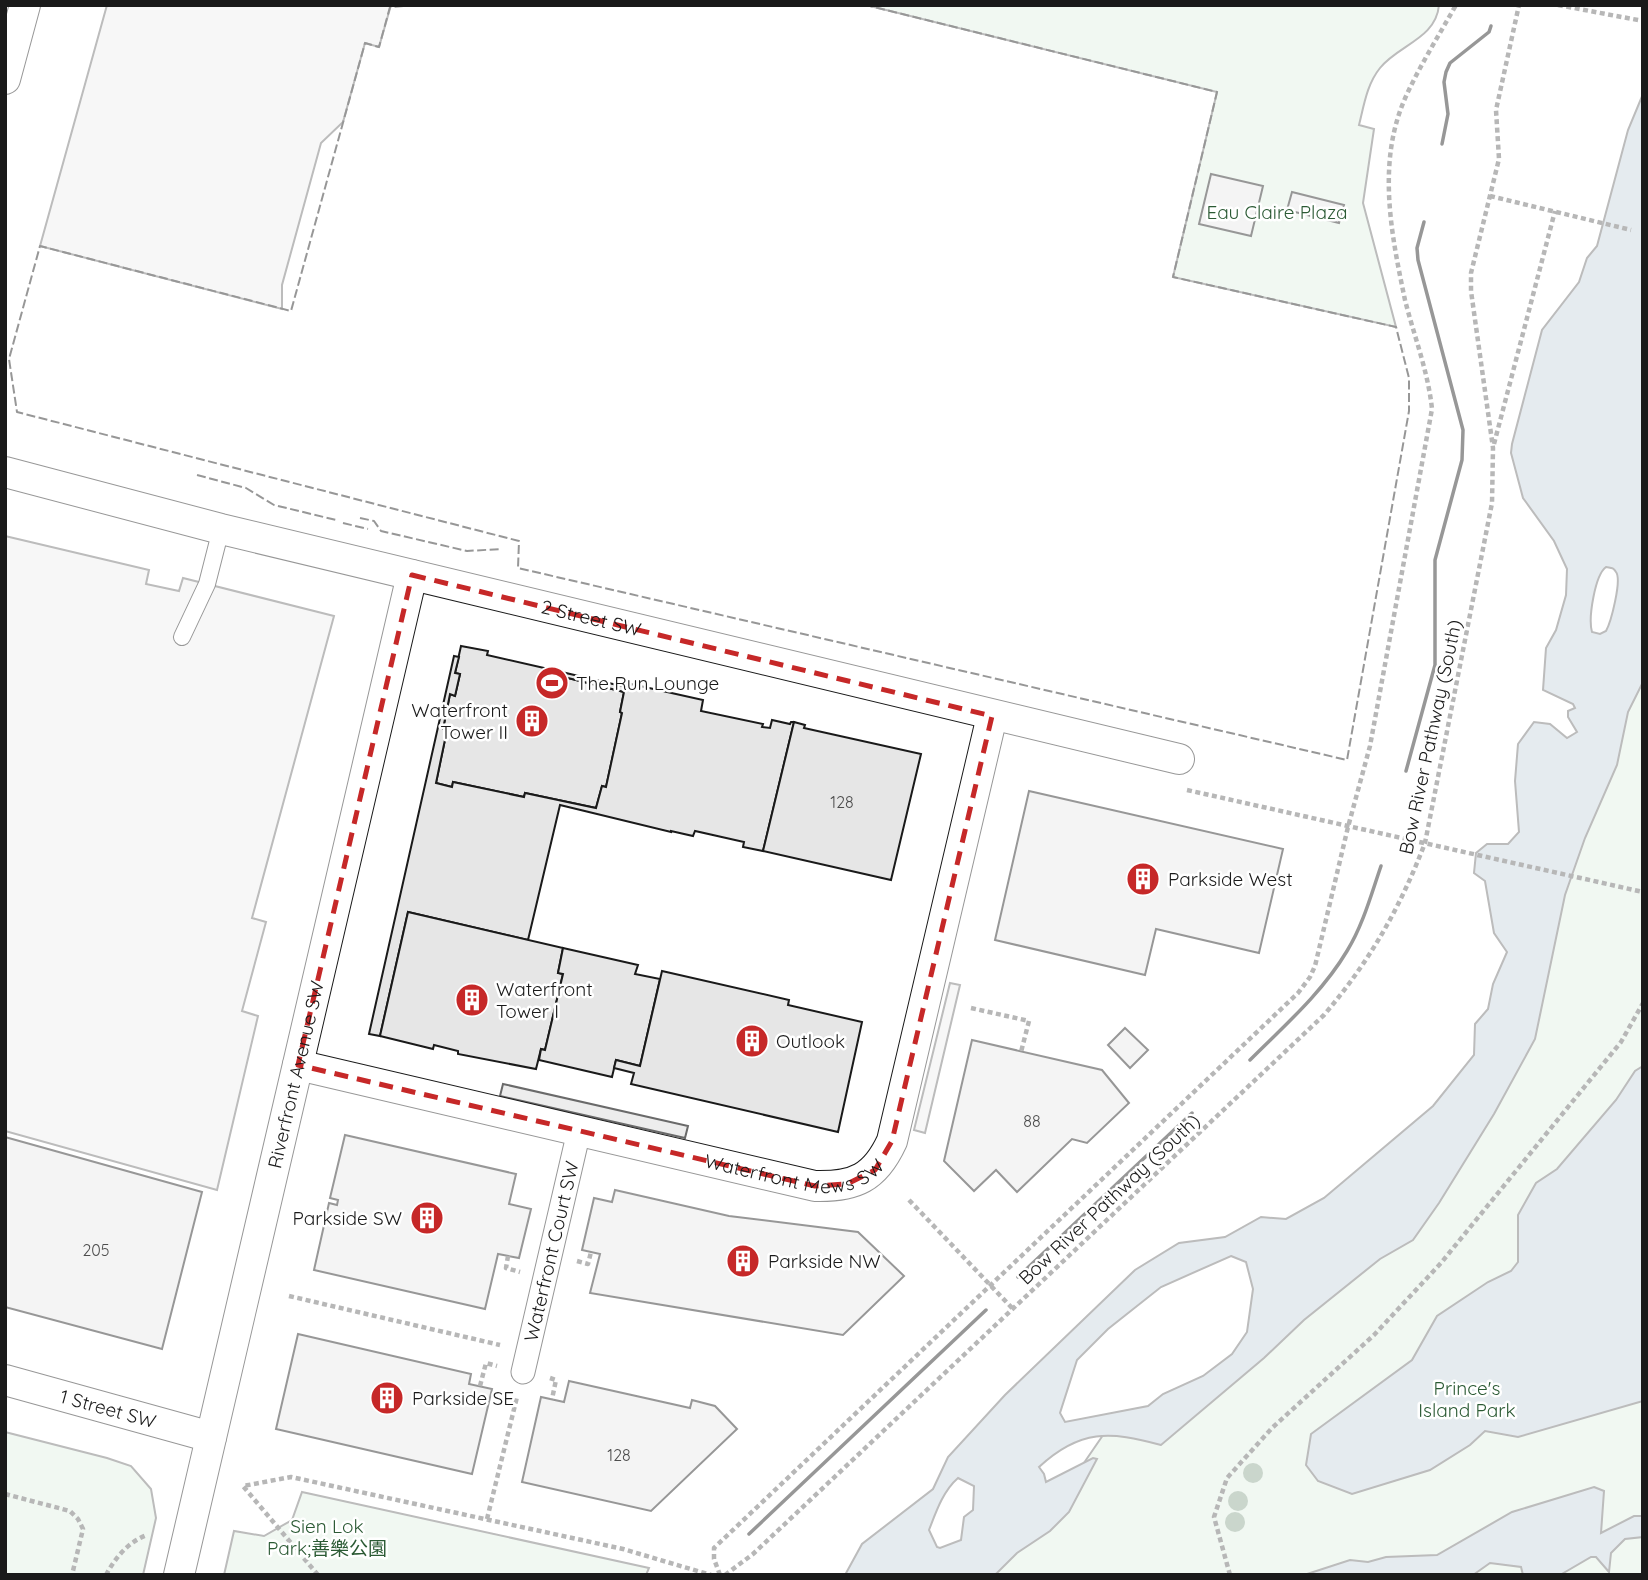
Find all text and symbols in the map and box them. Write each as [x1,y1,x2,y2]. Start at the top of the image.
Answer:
park label: Eau Claire Plaza [1206,200,1348,224]
street label: 2 Street SW [539,594,643,641]
street label: Bow River Pathway (South) [1393,617,1467,857]
sports icon: The Run Lounge [533,664,571,702]
place label: The Run Lounge [576,671,719,695]
place label: Waterfront Tower II [411,698,508,744]
building icon: Waterfront Tower II [513,702,551,740]
house number: 128 [830,792,854,812]
building icon: Parkside West [1124,860,1162,898]
place label: Parkside West [1168,867,1293,891]
place label: Waterfront Tower I [496,977,593,1023]
street label: Riverfront Avenue SW [262,978,329,1171]
building icon: Waterfront Tower I [453,981,491,1019]
building icon: Outlook [733,1022,771,1060]
place label: Outlook [776,1029,845,1053]
street label: Bow River Pathway (South) [1013,1109,1205,1289]
house number: 88 [1023,1111,1041,1131]
street label: Waterfront Mews SW [698,1143,884,1169]
text: Waterfront Mews SW [702,1149,889,1199]
street label: Waterfront Court SW [518,1159,584,1344]
building icon: Parkside SW [408,1199,446,1237]
place label: Parkside SW [292,1206,402,1230]
house number: 205 [82,1240,110,1260]
building icon: Parkside NW [724,1242,762,1280]
place label: Parkside NW [768,1249,881,1273]
park label: Prince's Island Park [1418,1376,1516,1422]
building icon: Parkside SE [368,1379,406,1417]
street label: 1 Street SW [57,1384,159,1433]
place label: Parkside SE [412,1386,514,1410]
house number: 128 [607,1445,631,1465]
park label: Sien Lok Park;善樂公園 [267,1514,387,1560]

